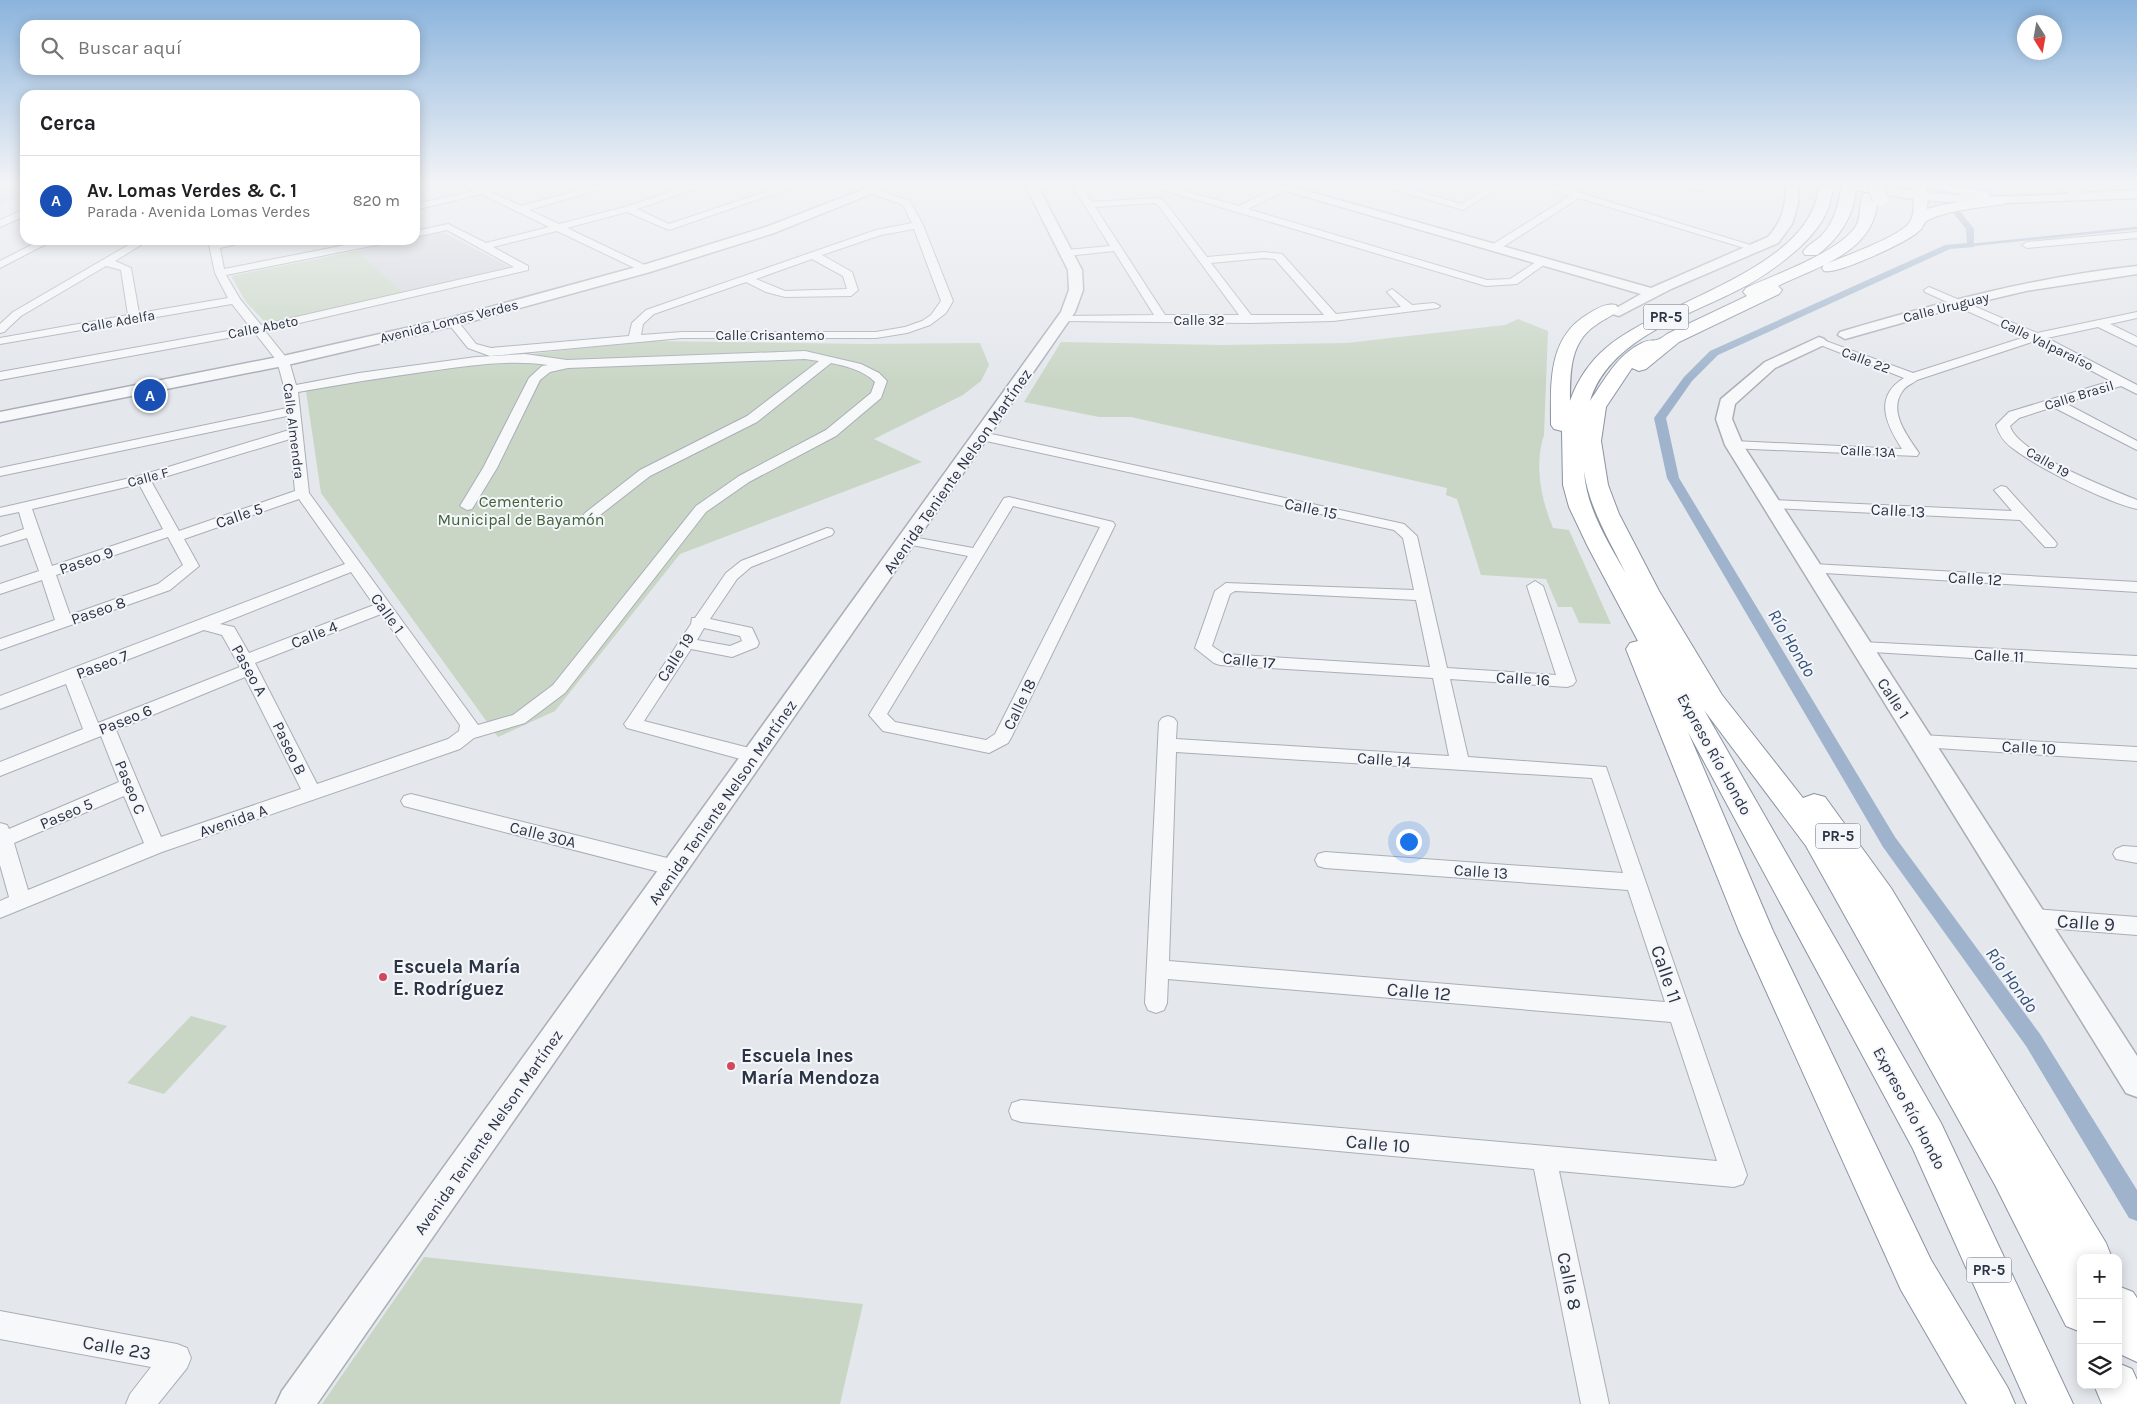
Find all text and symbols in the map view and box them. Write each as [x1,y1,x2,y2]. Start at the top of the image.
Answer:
north arrow [2017,15,2062,60]
search box [20,20,420,75]
icon: search [38,34,66,62]
text: Buscar aquí [78,37,182,59]
text: Cerca [40,111,96,135]
text: Av. Lomas Verdes & C. 1 [87,180,297,202]
text: A [51,191,61,210]
text: 820 m [353,191,400,210]
text: Parada · Avenida Lomas Verdes [87,202,310,221]
street label: Calle Uruguay [1901,288,1991,326]
street label: Avenida Lomas Verdes [378,296,520,347]
road number: PR-5 [1644,304,1688,330]
street label: Calle Adelfa [80,307,156,336]
street label: Calle Abeto [227,312,300,343]
street label: Calle 32 [1173,312,1225,329]
street label: Calle Valparaíso [1997,315,2096,374]
street label: Calle Crisantemo [715,327,825,344]
street label: Calle 22 [1839,343,1893,378]
street label: Avenida Teniente Nelson Martínez [879,365,1036,577]
pin: A [134,376,166,414]
street label: Calle Brasil [2042,377,2116,414]
street label: Calle Almendra [279,382,308,480]
street label: Calle 13A [1840,442,1896,461]
street label: Calle 19 [2023,443,2073,482]
street label: Calle F [126,464,171,491]
park label: Cementerio Municipal de Bayamón [438,492,605,529]
street label: Calle 15 [1283,494,1339,523]
street label: Calle 5 [213,499,265,532]
street label: Calle 13 [1870,500,1926,521]
street label: Paseo 9 [57,542,116,579]
street label: Calle 12 [1947,568,2003,589]
street label: Calle 1 [367,590,408,637]
street label: Paseo 8 [68,592,128,629]
water label: Río Hondo [1763,605,1821,681]
street label: Calle 4 [288,617,340,652]
street label: Calle 19 [653,629,698,685]
street label: Paseo A [228,641,271,699]
street label: Calle 11 [1973,645,2025,666]
street label: Paseo 7 [73,646,131,683]
street label: Calle 17 [1222,648,1276,673]
street label: Calle 16 [1495,668,1550,689]
street label: Calle 1 [1873,674,1914,722]
street label: Calle 18 [999,675,1040,733]
street label: Expreso Río Hondo [1673,690,1756,818]
street label: Avenida Teniente Nelson Martínez [644,696,801,908]
street label: Paseo 6 [96,700,155,739]
street label: Paseo B [269,719,311,778]
street label: Calle 10 [2001,737,2057,758]
street label: Calle 14 [1356,748,1412,771]
street label: Paseo C [111,757,150,817]
street label: Paseo 5 [37,794,96,833]
street label: Avenida A [197,800,270,841]
street label: Calle 30A [508,817,578,852]
road number: PR-5 [1816,824,1860,848]
your location [1396,829,1422,855]
street label: Calle 13 [1453,860,1509,883]
street label: Calle 9 [2056,910,2116,936]
street label: Calle 11 [1646,943,1686,1006]
water label: Río Hondo [1981,943,2043,1017]
place label: Escuela María E. Rodríguez [393,956,520,1000]
marker: Escuela María E. Rodríguez [377,971,389,983]
street label: Calle 12 [1386,978,1452,1006]
street label: Avenida Teniente Nelson Martínez [410,1026,567,1238]
street label: Expreso Río Hondo [1869,1044,1950,1173]
place label: Escuela Ines María Mendoza [741,1045,880,1089]
marker: Escuela Ines María Mendoza [725,1060,737,1072]
street label: Calle 10 [1345,1130,1411,1158]
street label: Calle 8 [1552,1250,1586,1312]
map controls [2077,1254,2122,1389]
button: + [2077,1254,2122,1299]
road number: PR-5 [1966,1258,2012,1282]
button: − [2077,1299,2122,1344]
street label: Calle 23 [81,1331,153,1365]
button: layers [2077,1344,2122,1389]

